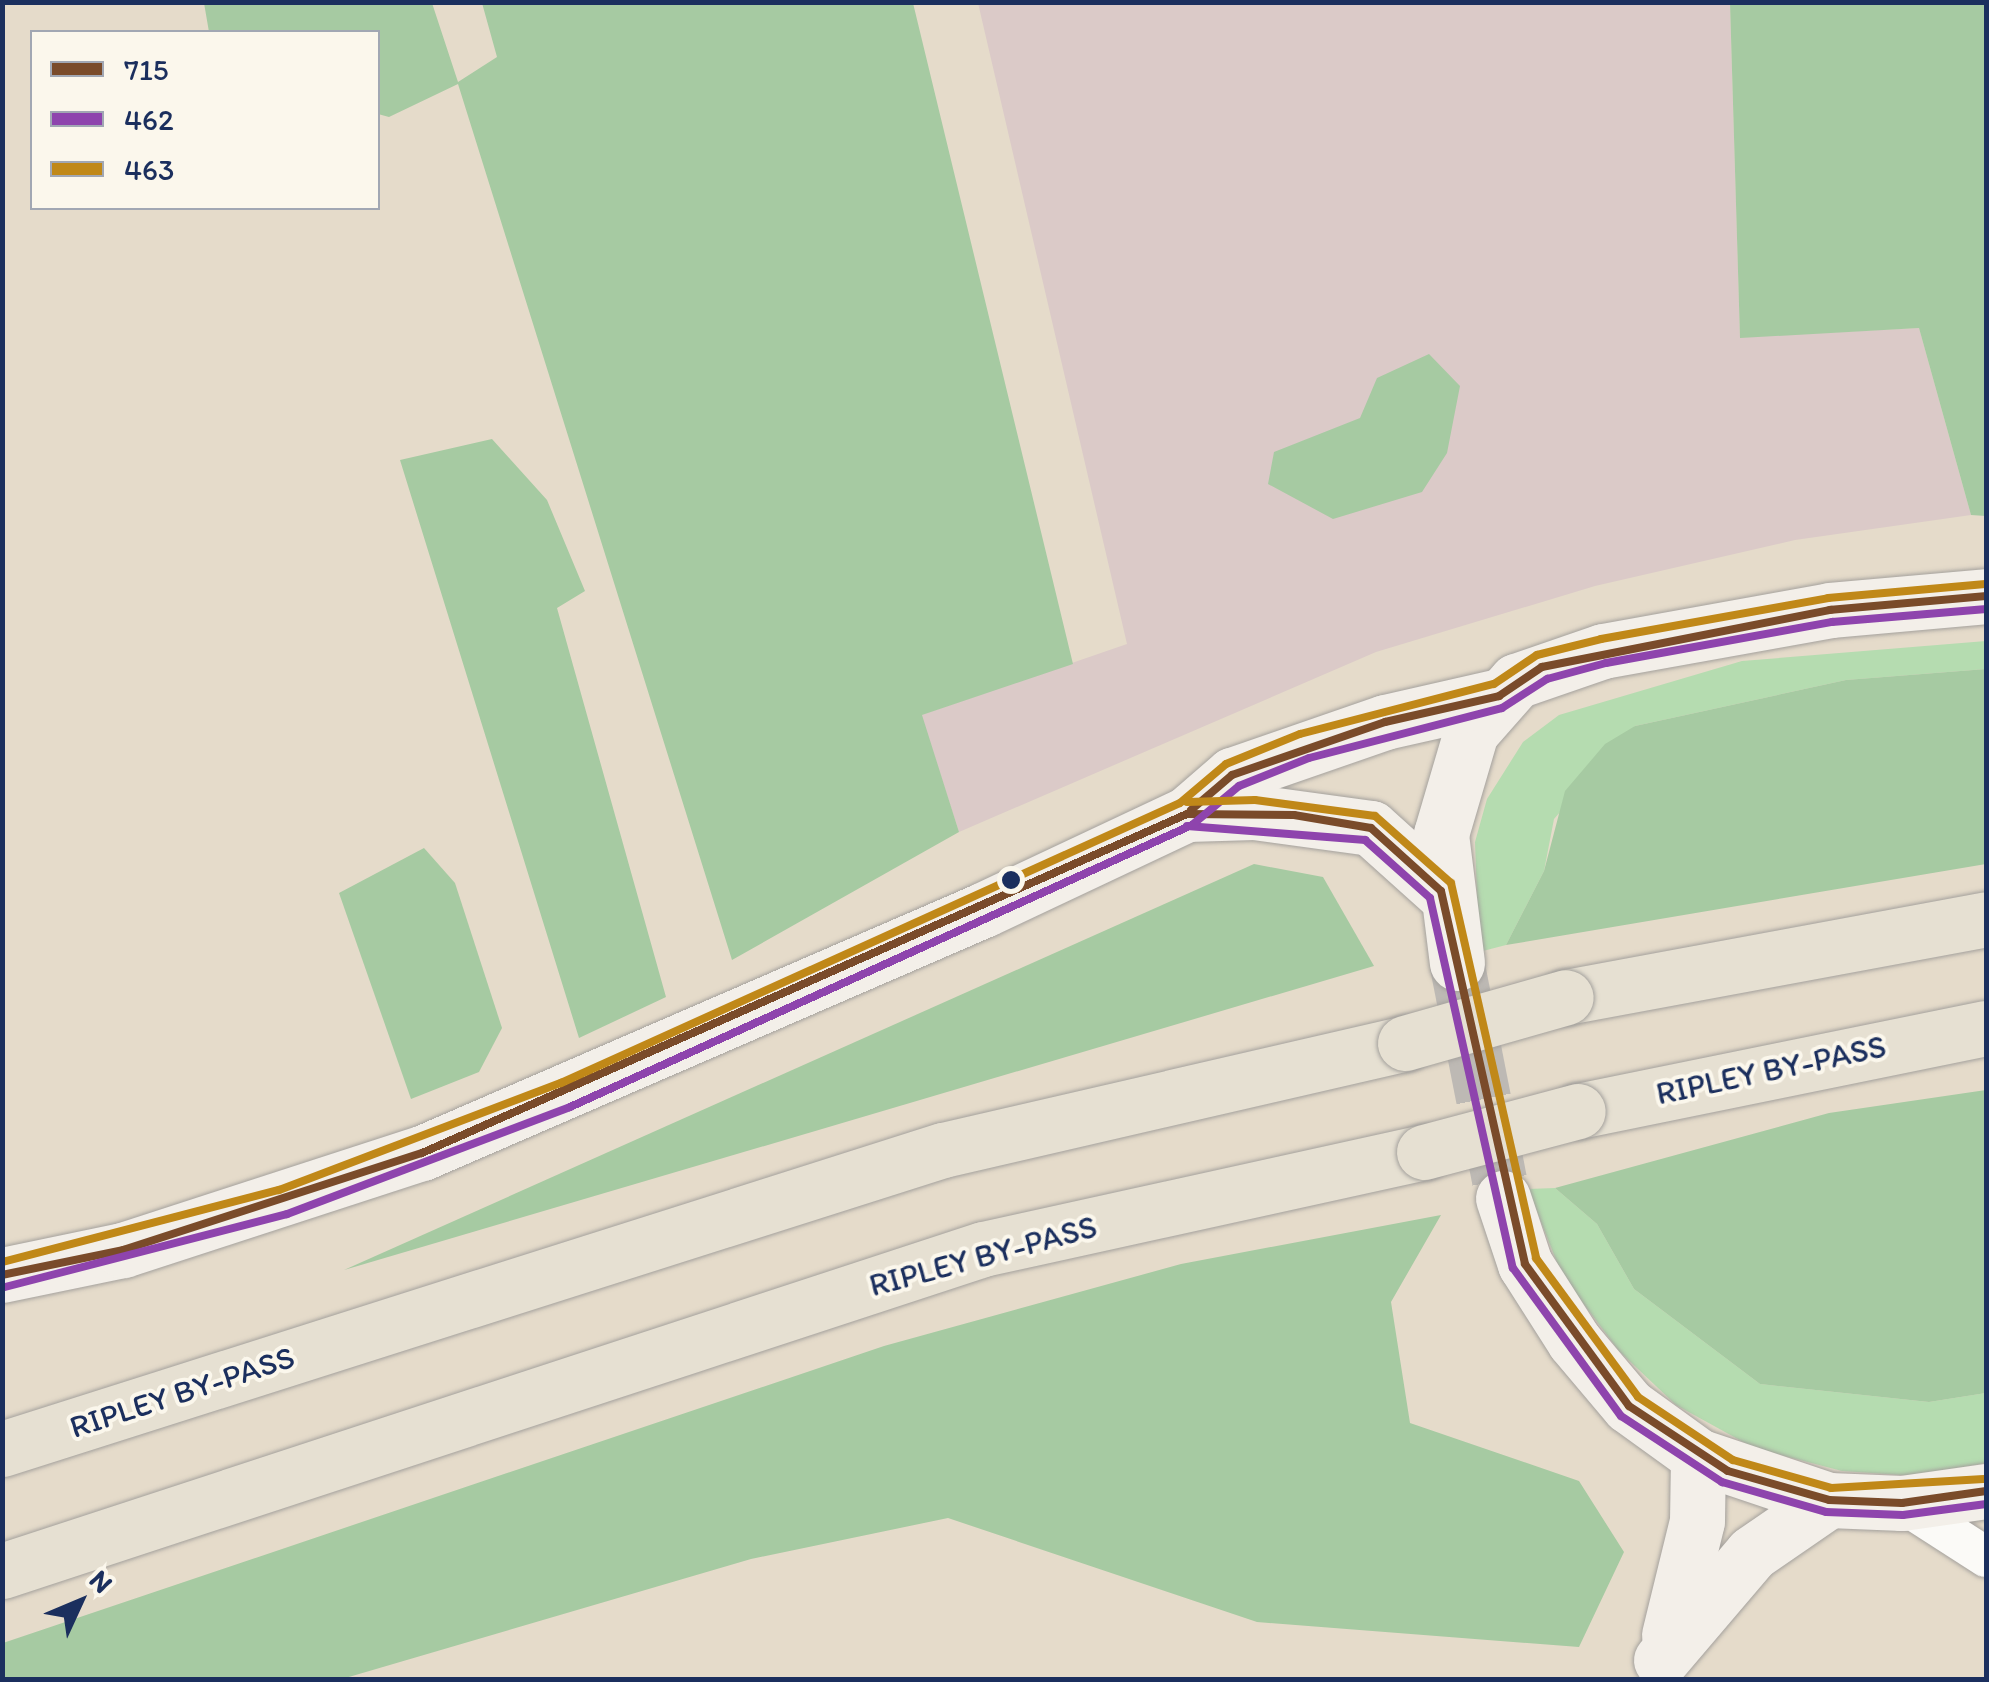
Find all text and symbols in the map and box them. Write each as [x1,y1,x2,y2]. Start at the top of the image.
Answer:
legend [30,30,380,210]
text: 715 [124,51,169,88]
text: 462 [124,101,174,138]
text: 463 [124,151,174,188]
unlabelled marker [1001,870,1021,890]
street label: RIPLEY BY-PASS [1652,1027,1890,1113]
street label: RIPLEY BY-PASS [864,1207,1102,1305]
street label: RIPLEY BY-PASS [64,1337,300,1447]
north arrow [30,1552,130,1652]
text: N [83,1563,120,1600]

